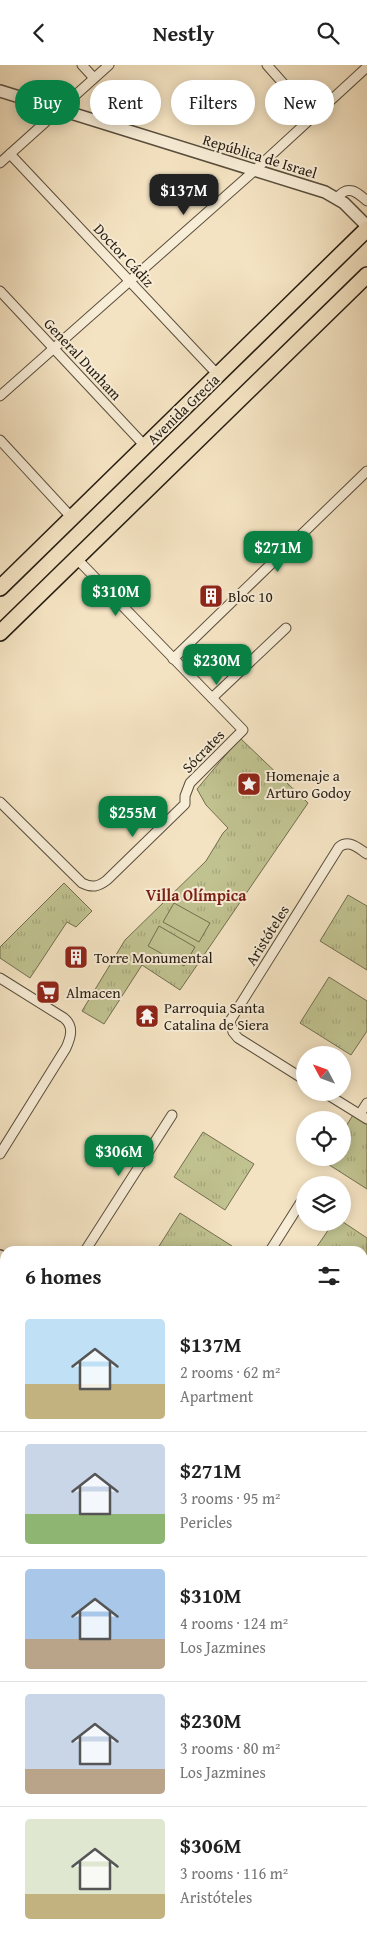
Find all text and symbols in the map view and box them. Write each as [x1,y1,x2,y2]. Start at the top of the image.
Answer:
text: Nestly [153,17,214,49]
icon: back [25,19,53,47]
icon: search [314,19,342,47]
chip: Buy [15,80,80,125]
chip: Rent [90,80,161,125]
chip: Filters [171,80,255,125]
chip: New [265,80,334,125]
street label: República de Israel [200,129,320,183]
pin: $137M [149,173,219,216]
text: $137M [161,178,207,202]
street label: Doctor Cádiz [89,219,159,292]
street label: General Dunham [39,313,127,405]
street label: Avenida Grecia [142,369,224,449]
pin: $271M [243,531,313,573]
text: $271M [255,535,301,559]
pin: $310M [81,575,151,617]
text: $310M [93,579,139,603]
building icon: Bloc 10 [198,583,224,609]
place label: Bloc 10 [228,586,273,607]
pin: $230M [182,643,252,686]
text: $230M [194,648,240,672]
street label: Sócrates [177,725,229,777]
place label: Homenaje a Arturo Godoy [266,765,352,803]
place icon: Homenaje a Arturo Godoy [236,771,262,797]
pin: $255M [98,795,168,838]
text: $255M [110,800,156,824]
district label: Villa Olímpica [146,883,247,907]
street label: Aristóteles [240,901,294,969]
building icon: Torre Monumental [63,944,89,970]
place label: Torre Monumental [94,947,213,968]
supermarket icon: Almacen [35,979,61,1005]
place label: Almacen [66,982,121,1003]
place label: Parroquia Santa Catalina de Siera [164,997,269,1035]
temple icon: Parroquia Santa Catalina de Siera [134,1003,160,1029]
north arrow [296,1046,351,1101]
map controls [296,1046,351,1231]
button: locate [296,1111,351,1166]
pin: $306M [84,1135,154,1177]
text: $306M [96,1139,142,1163]
button: layers [296,1176,351,1231]
text: 6 homes [25,1261,101,1292]
icon: filters [315,1262,343,1290]
text: $137M [180,1329,242,1360]
icon: home [65,1339,125,1399]
text: 2 rooms · 62 m² [180,1360,280,1384]
text: Apartment [180,1384,253,1408]
text: $271M [180,1455,242,1486]
icon: home [65,1464,125,1524]
text: 3 rooms · 95 m² [180,1486,280,1510]
text: Pericles [180,1510,232,1534]
text: $310M [180,1580,242,1611]
icon: home [65,1589,125,1649]
text: 4 rooms · 124 m² [180,1611,288,1635]
text: Los Jazmines [180,1635,266,1659]
text: $230M [180,1705,242,1736]
icon: home [65,1714,125,1774]
text: 3 rooms · 80 m² [180,1736,280,1760]
text: Los Jazmines [180,1760,266,1784]
text: $306M [180,1830,242,1861]
icon: home [65,1839,125,1899]
text: 3 rooms · 116 m² [180,1861,288,1885]
text: Aristóteles [180,1885,252,1909]

